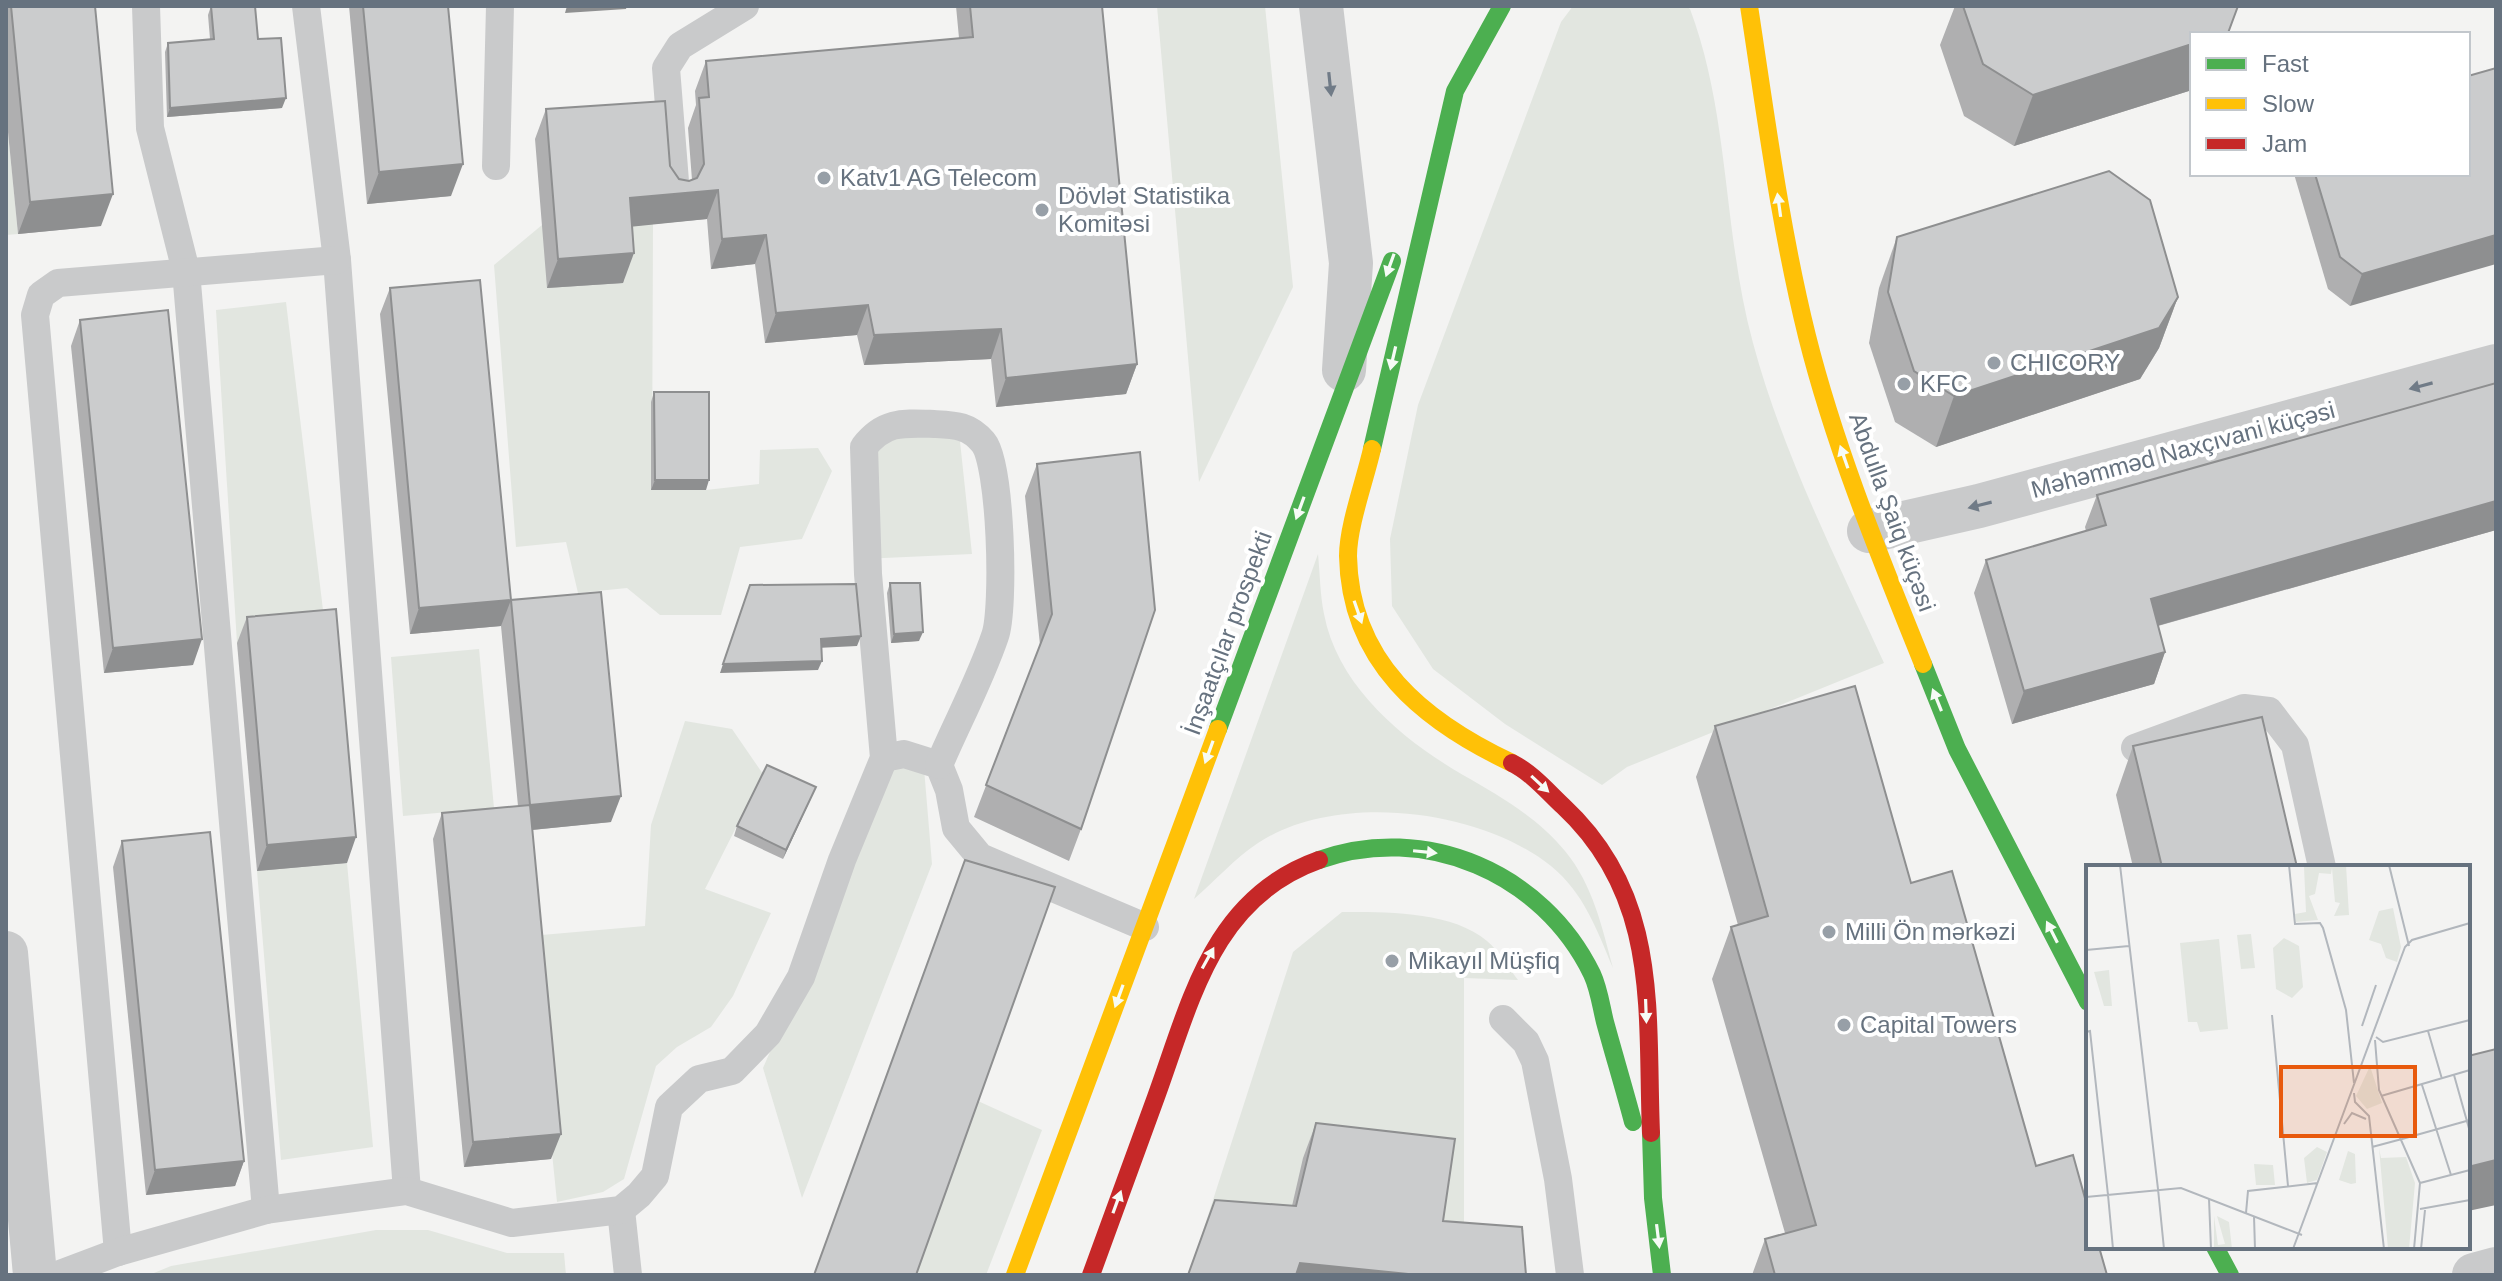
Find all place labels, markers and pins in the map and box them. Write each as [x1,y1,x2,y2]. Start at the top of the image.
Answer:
place label: Katv1 AG Telecom [840,164,1037,191]
marker: Katv1 AG Telecom [815,169,833,187]
place label: Dövlət Statistika Komitəsi [1058,182,1231,237]
marker: Dövlət Statistika Komitəsi [1033,201,1051,219]
place label: CHICORY [2010,349,2120,376]
marker: CHICORY [1985,354,2003,372]
place label: KFC [1920,370,1968,397]
marker: KFC [1895,375,1913,393]
place label: Milli Ön mərkəzi [1845,918,2016,945]
marker: Milli Ön mərkəzi [1820,923,1838,941]
place label: Mikayıl Müşfiq [1408,947,1560,974]
marker: Mikayıl Müşfiq [1383,952,1401,970]
place label: Capital Towers [1860,1011,2017,1038]
marker: Capital Towers [1835,1016,1853,1034]

